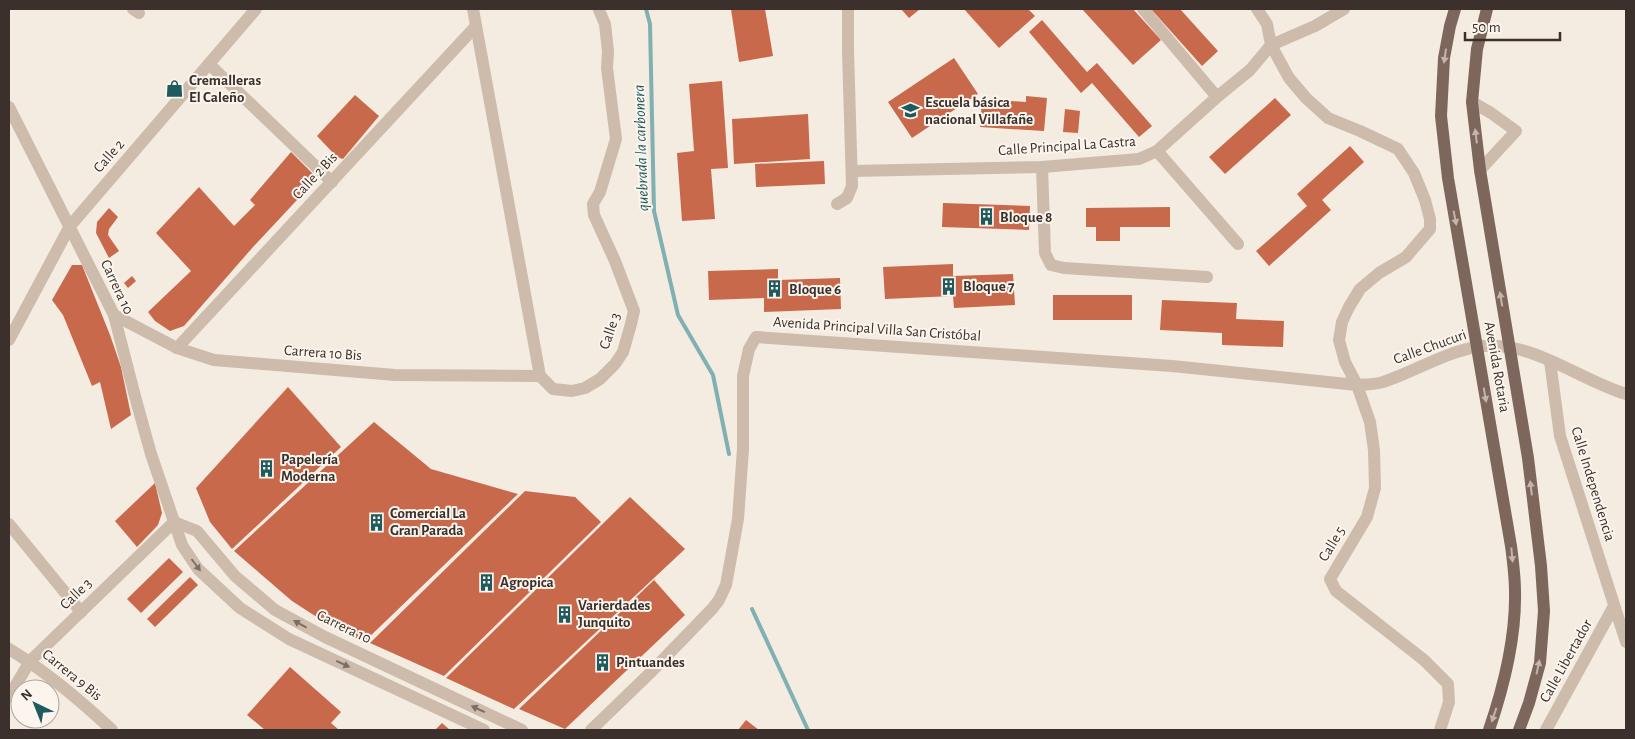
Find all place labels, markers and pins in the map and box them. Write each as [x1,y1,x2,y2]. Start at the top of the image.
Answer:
place label: Cremalleras El Caleño [189,73,261,105]
shop icon: Cremalleras El Caleño [165,79,185,99]
place label: Escuela básica nacional Villafañe [925,95,1033,127]
school or university icon: Escuela básica nacional Villafañe [901,101,921,121]
building icon: Bloque 8 [976,207,996,227]
place label: Bloque 8 [1000,210,1052,225]
building icon: Bloque 7 [939,276,959,296]
building icon: Bloque 6 [765,279,785,299]
place label: Bloque 7 [963,279,1015,294]
place label: Bloque 6 [789,282,841,297]
place label: Papelería Moderna [281,452,338,484]
building icon: Papelería Moderna [257,458,277,478]
place label: Comercial La Gran Parada [390,506,466,538]
building icon: Comercial La Gran Parada [366,512,386,532]
building icon: Agropica [476,572,496,592]
place label: Agropica [500,575,554,590]
place label: Varierdades Junquito [578,598,651,630]
building icon: Varierdades Junquito [554,604,574,624]
building icon: Pintuandes [592,652,612,672]
place label: Pintuandes [616,655,685,670]

